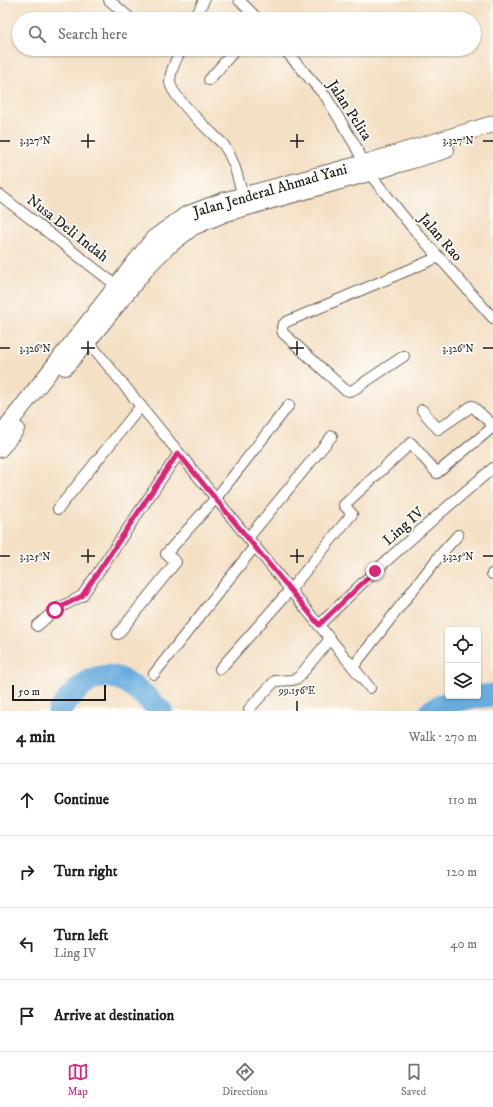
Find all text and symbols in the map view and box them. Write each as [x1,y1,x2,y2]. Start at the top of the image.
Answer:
search box [12,12,481,56]
icon: search [26,23,48,45]
text: Search here [58,25,127,44]
street label: Jalan Pelita [322,75,376,145]
text: 3.327°N [19,135,51,147]
text: 3.327°N [442,135,474,147]
street label: Jalan Jenderal Ahmad Yani [189,159,349,222]
street label: Nusa Deli Indah [23,191,112,266]
street label: Jalan Rao [413,208,467,265]
text: 3.326°N [19,343,51,355]
text: 3.326°N [442,343,474,355]
street label: Ling IV [379,503,428,550]
text: 3.325°N [19,551,51,563]
text: 3.325°N [442,551,474,563]
route end [366,562,384,580]
route start [46,601,64,619]
map controls [445,627,481,699]
button: locate [445,627,481,663]
button: layers [445,663,481,699]
scale bar [12,683,106,702]
text: 50 m [18,685,40,699]
text: 99.156°E [278,685,315,697]
text: 4 min [16,726,55,748]
text: Walk · 270 m [409,729,477,745]
icon: ahead [16,789,38,811]
text: Continue [54,790,109,809]
text: 110 m [448,792,477,808]
icon: right [16,861,38,883]
text: Turn right [54,862,117,881]
text: 120 m [446,864,477,880]
text: Turn left [54,926,108,945]
icon: left [16,933,38,955]
text: 40 m [450,936,477,952]
text: Ling IV [54,945,96,961]
icon: arrive [16,1005,38,1027]
text: Arrive at destination [54,1006,174,1025]
tab: Map [67,1061,89,1099]
tab: Directions [222,1061,268,1099]
tab: Saved [401,1061,426,1099]

